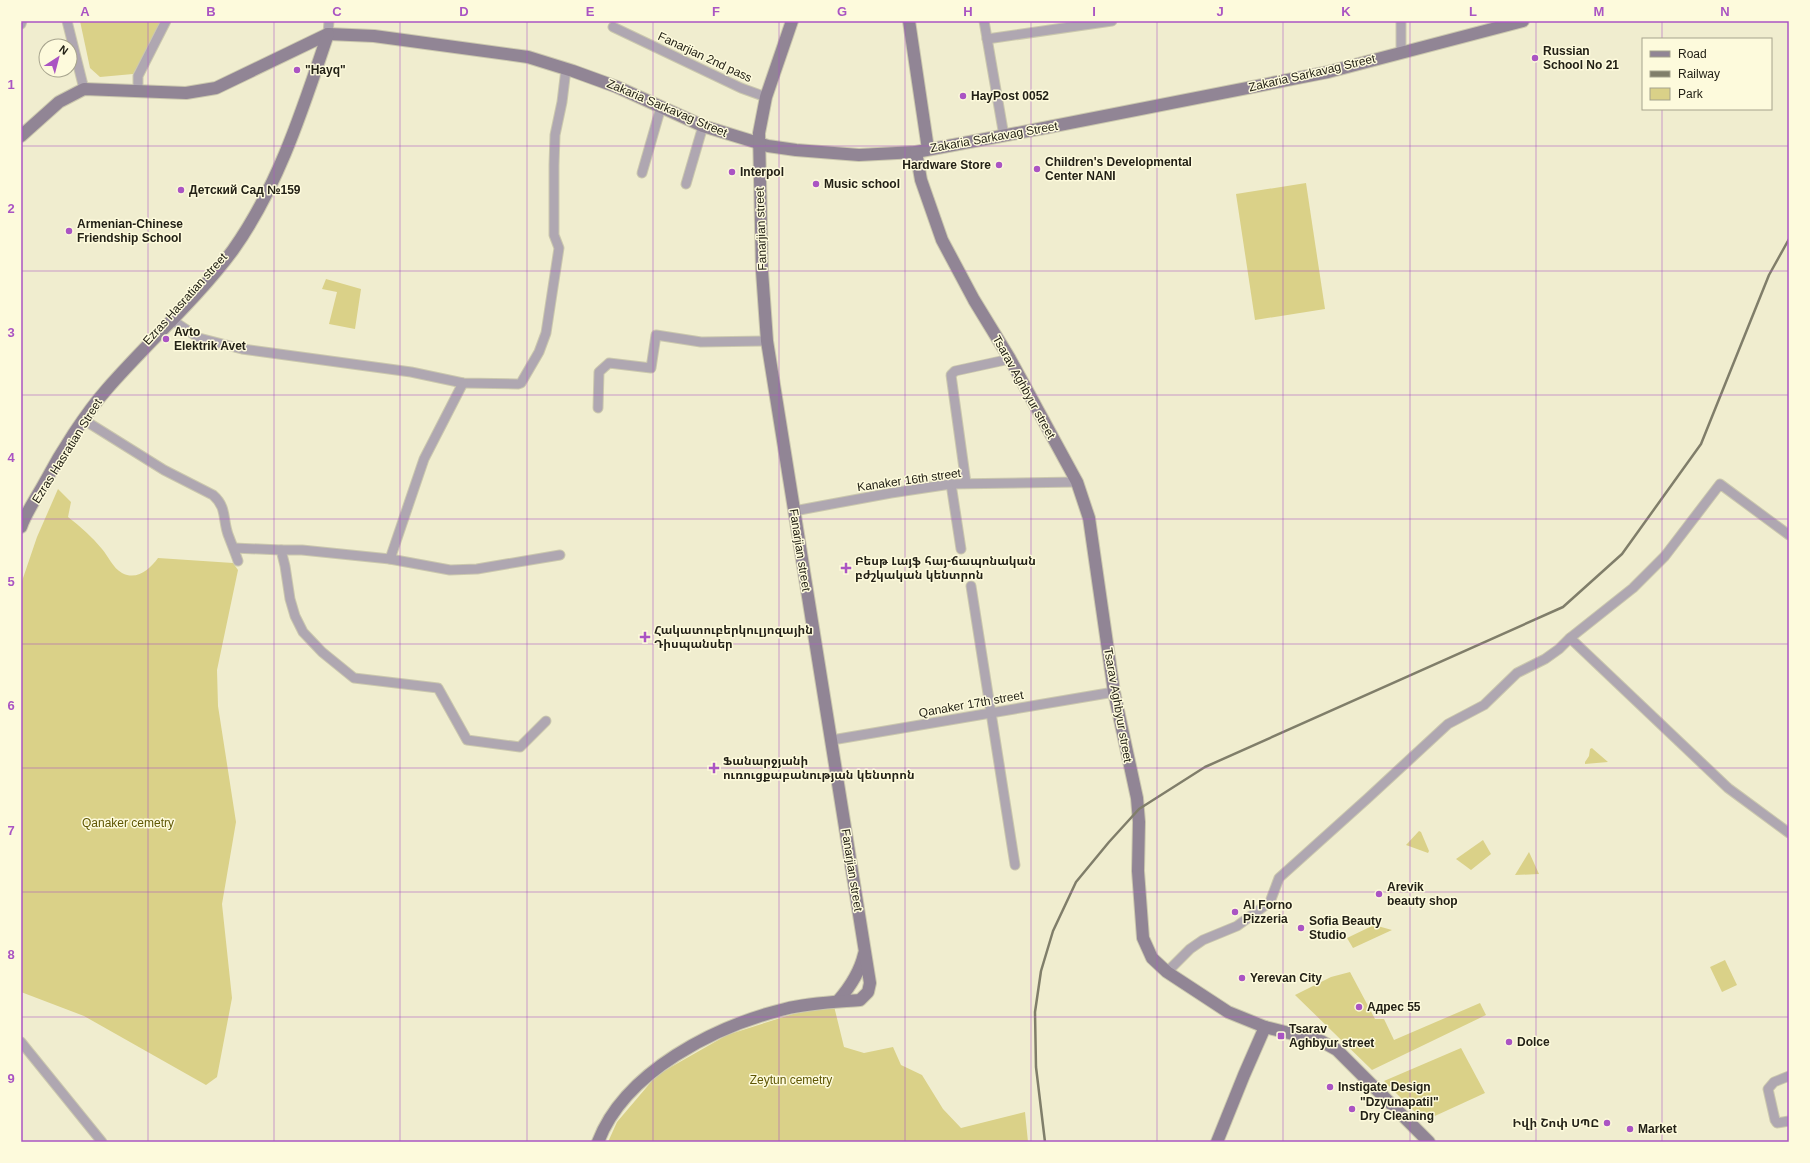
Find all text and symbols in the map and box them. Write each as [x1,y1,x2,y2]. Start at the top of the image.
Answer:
text: A [80,4,90,19]
text: B [206,4,216,19]
text: C [332,4,342,19]
text: D [459,4,469,19]
text: E [586,4,595,19]
text: F [712,4,720,19]
text: G [837,4,847,19]
text: H [963,4,973,19]
text: I [1092,4,1096,19]
text: J [1216,4,1224,19]
text: K [1341,4,1351,19]
text: L [1469,4,1477,19]
text: M [1594,4,1604,19]
text: N [1720,4,1730,19]
street label: Fanarjian 2nd pass [656,29,754,85]
north arrow [38,38,78,78]
legend [1642,38,1772,110]
text: N [57,43,71,57]
place label: Russian School No 21 [1543,44,1619,72]
text: Road [1678,47,1707,61]
street label: Zakaria Sarkavag Street [1247,51,1377,94]
marker: Russian School No 21 [1530,53,1540,63]
place label: "Hayq" [305,63,346,77]
marker: "Hayq" [292,65,302,75]
text: Railway [1678,67,1720,81]
street label: Zakaria Sarkavag Street [605,76,730,140]
text: 1 [7,77,15,92]
text: Park [1678,87,1704,101]
place label: HayPost 0052 [971,89,1049,103]
marker: HayPost 0052 [958,91,968,101]
street label: Zakaria Sarkavag Street [929,119,1060,155]
place label: Children's Developmental Center NANI [1045,155,1192,183]
place label: Hardware Store [902,158,991,172]
marker: Hardware Store [994,160,1004,170]
marker: Children's Developmental Center NANI [1032,164,1042,174]
place label: Interpol [740,165,784,179]
marker: Interpol [727,167,737,177]
place label: Music school [824,177,900,191]
marker: Music school [811,179,821,189]
place label: Детский Сад №159 [189,183,301,197]
marker: Детский Сад №159 [176,185,186,195]
street label: Fanarjian street [753,186,769,271]
text: 2 [7,201,15,216]
place label: Armenian-Chinese Friendship School [77,217,183,245]
marker: Armenian-Chinese Friendship School [64,226,74,236]
street label: Ezras Hasratian street [140,250,230,348]
text: 3 [7,325,15,340]
place label: Avto Elektrik Avet [174,325,246,353]
street label: Tsarav Aghbyur street [990,333,1059,442]
marker: Avto Elektrik Avet [161,334,171,344]
street label: Ezras Hasratian Street [29,396,105,506]
text: 4 [7,450,15,465]
street label: Kanaker 16th street [856,466,962,494]
street label: Fanarjian street [787,508,814,593]
place label: Բեսթ Լայֆ հայ-ճապոնական բժշկական կենտրոն [855,554,1036,582]
marker: Բեսթ Լայֆ հայ-ճապոնական բժշկական կենտրոն [840,562,852,574]
text: 5 [7,574,15,589]
place label: Հակատուբերկուլյոզային Դիսպանսեր [654,623,813,651]
marker: Հակատուբերկուլյոզային Դիսպանսեր [639,631,651,643]
street label: Tsarav Aghbyur street [1101,647,1135,764]
street label: Qanaker 17th street [918,688,1025,720]
text: 6 [7,698,15,713]
place label: Ֆանարջյանի ուռուցքաբանության կենտրոն [723,754,915,782]
marker: Ֆանարջյանի ուռուցքաբանության կենտրոն [708,762,720,774]
park label: Qanaker cemetry [82,816,174,830]
text: 7 [7,823,15,838]
street label: Fanarjian street [839,828,866,913]
place label: Arevik beauty shop [1387,880,1458,908]
marker: Arevik beauty shop [1374,889,1384,899]
place label: Al Forno Pizzeria [1243,898,1292,926]
marker: Al Forno Pizzeria [1230,907,1240,917]
place label: Sofia Beauty Studio [1309,914,1382,942]
marker: Sofia Beauty Studio [1296,923,1306,933]
text: 8 [7,947,15,962]
place label: Yerevan City [1250,971,1322,985]
marker: Yerevan City [1237,973,1247,983]
place label: Адрес 55 [1367,1000,1421,1014]
marker: Адрес 55 [1354,1002,1364,1012]
place label: Tsarav Aghbyur street [1289,1022,1374,1050]
marker: Tsarav Aghbyur street [1276,1031,1286,1041]
place label: Dolce [1517,1035,1550,1049]
marker: Dolce [1504,1037,1514,1047]
text: 9 [7,1071,15,1086]
park label: Zeytun cemetry [750,1073,832,1087]
place label: Instigate Design [1338,1080,1431,1094]
marker: Instigate Design [1325,1082,1335,1092]
place label: "Dzyunapatil" Dry Cleaning [1360,1095,1439,1123]
marker: "Dzyunapatil" Dry Cleaning [1347,1104,1357,1114]
place label: Իվի Շոփ ՍՊԸ [1512,1116,1599,1130]
marker: Իվի Շոփ ՍՊԸ [1602,1118,1612,1128]
place label: Market [1638,1122,1677,1136]
marker: Market [1625,1124,1635,1134]

